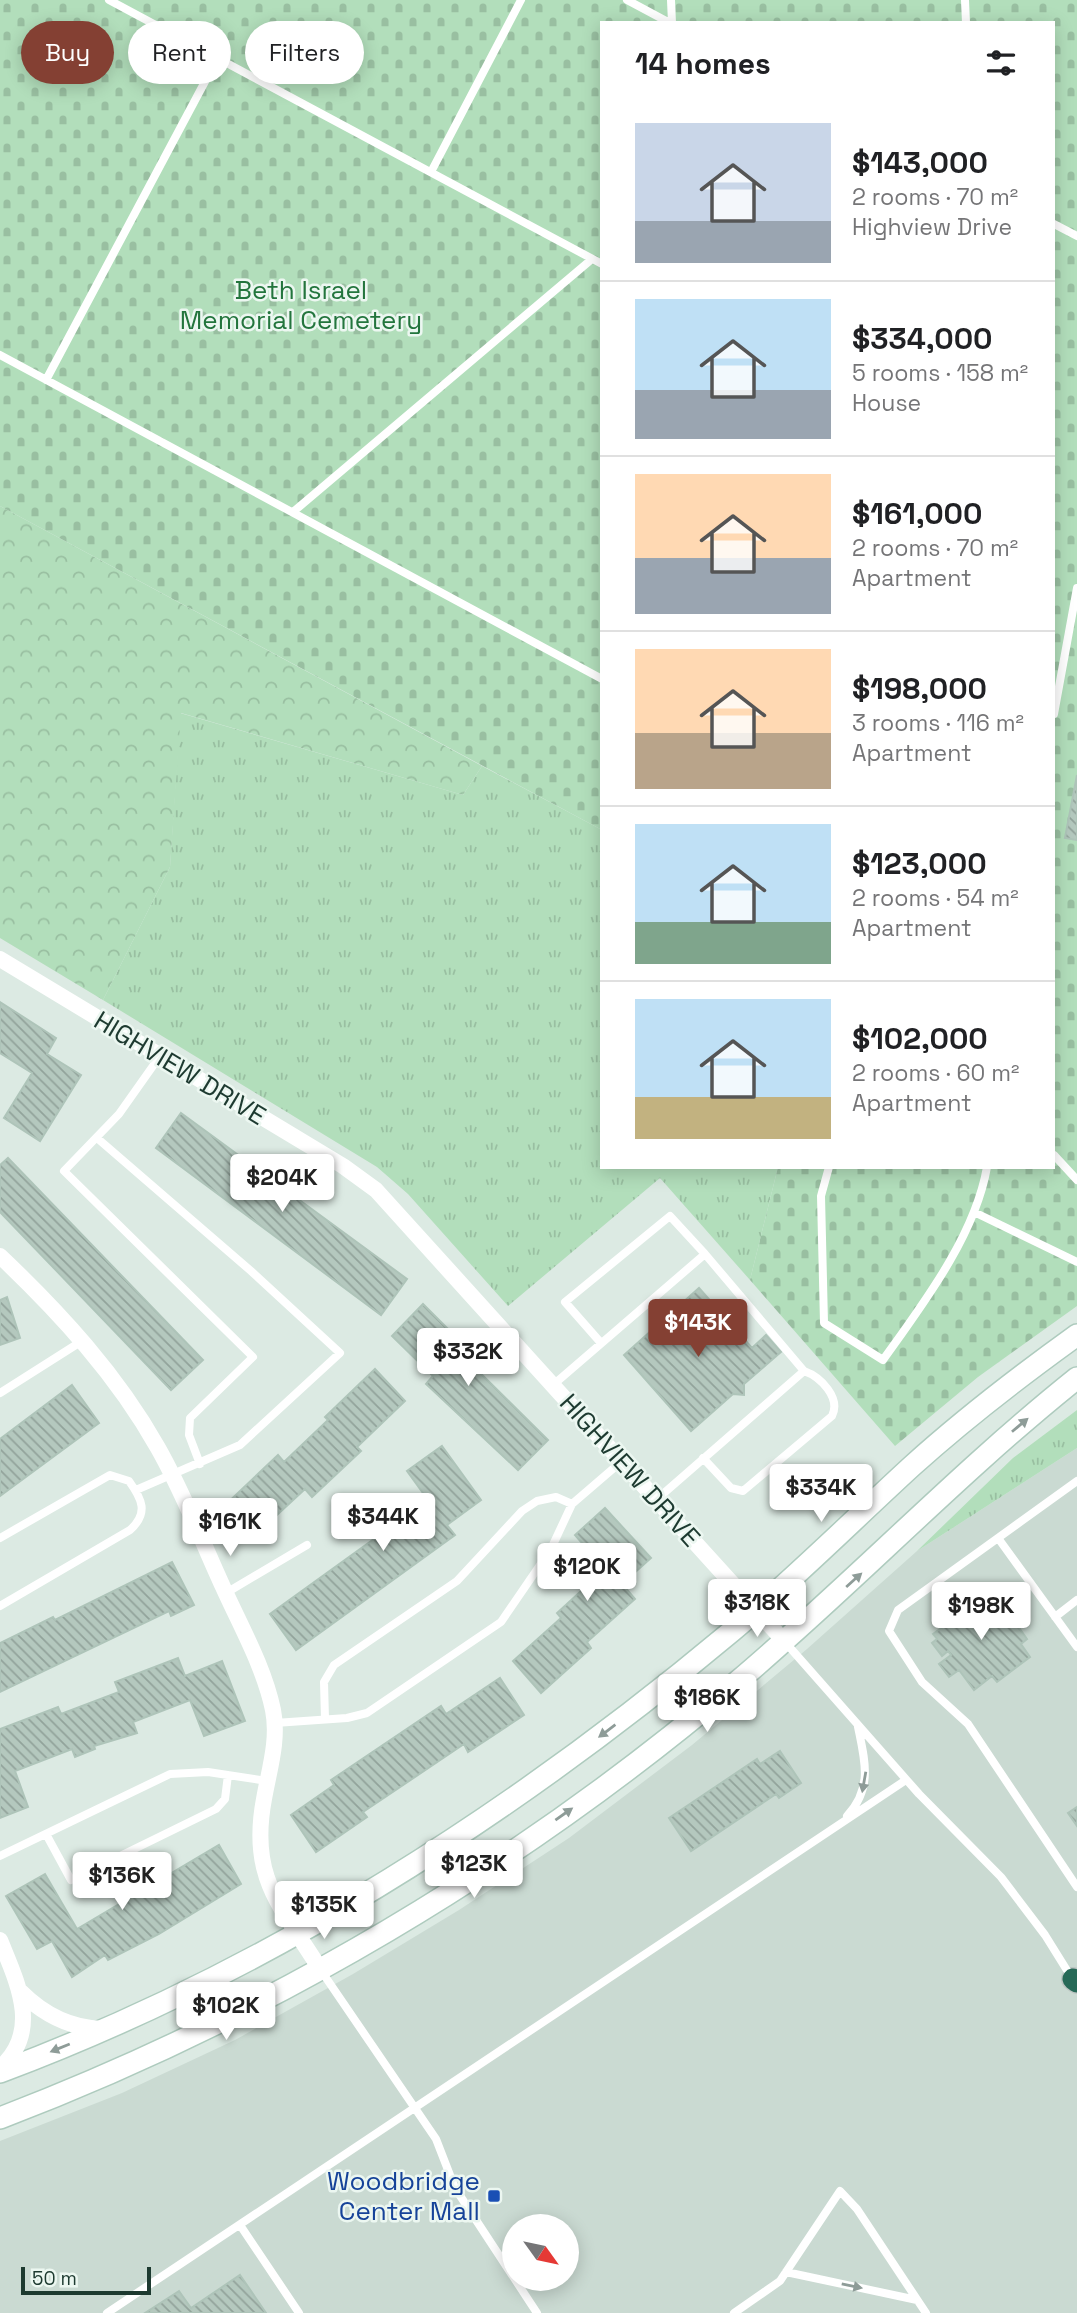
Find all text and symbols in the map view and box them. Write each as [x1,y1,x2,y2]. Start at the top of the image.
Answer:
chip: Buy [21,21,114,84]
chip: Rent [128,21,231,84]
chip: Filters [245,21,364,84]
text: 14 homes [635,44,771,83]
icon: filters [982,44,1020,82]
text: $143,000 [852,143,988,182]
icon: home [691,151,775,235]
text: 2 rooms · 70 m² [852,182,1018,212]
text: Highview Drive [852,212,1012,242]
park label: Beth Israel Memorial Cemetery [180,273,422,337]
text: $334,000 [852,319,993,358]
icon: home [691,327,775,411]
text: 5 rooms · 158 m² [852,358,1028,388]
text: House [852,388,921,418]
text: $161,000 [852,494,983,533]
icon: home [691,502,775,586]
text: 2 rooms · 70 m² [852,533,1018,563]
text: Apartment [852,563,972,593]
text: $198,000 [852,669,987,708]
icon: home [691,677,775,761]
text: 3 rooms · 116 m² [852,708,1024,738]
text: Apartment [852,738,972,768]
text: $123,000 [852,844,987,883]
icon: home [691,852,775,936]
text: 2 rooms · 54 m² [852,883,1019,913]
text: Apartment [852,913,972,943]
street label: HIGHVIEW DRIVE [88,1003,272,1133]
text: $102,000 [852,1019,988,1058]
icon: home [691,1027,775,1111]
text: 2 rooms · 60 m² [852,1058,1019,1088]
text: Apartment [852,1088,972,1118]
pin: $204K [233,1154,331,1214]
text: $204K [246,1162,318,1192]
pin: $143K [649,1300,747,1359]
text: $143K [664,1307,732,1337]
pin: $332K [419,1328,517,1388]
text: $332K [433,1336,503,1366]
street label: HIGHVIEW DRIVE [552,1386,708,1554]
one-way arrow [1011,1417,1029,1432]
pin: $334K [772,1464,870,1524]
text: $334K [786,1472,856,1502]
pin: $344K [334,1494,432,1553]
pin: $161K [181,1498,279,1558]
text: $344K [347,1501,419,1531]
text: $161K [198,1506,262,1536]
pin: $120K [538,1544,636,1603]
text: $120K [553,1551,621,1581]
one-way arrow [845,1572,863,1588]
pin: $318K [708,1580,806,1639]
pin: $198K [932,1582,1030,1642]
text: $318K [724,1587,790,1617]
text: $198K [948,1590,1014,1620]
pin: $186K [658,1674,756,1734]
text: $186K [674,1682,740,1712]
one-way arrow [598,1724,616,1738]
one-way arrow [859,1771,870,1793]
one-way arrow [555,1807,573,1821]
pin: $123K [425,1840,523,1900]
text: $123K [441,1848,507,1878]
pin: $136K [73,1853,171,1912]
text: $136K [89,1860,155,1890]
pin: $135K [275,1882,373,1941]
text: $135K [291,1889,357,1919]
pin: $102K [177,1982,275,2042]
text: $102K [192,1990,260,2020]
one-way arrow [49,2043,70,2054]
place label: Woodbridge Center Mall [327,2164,480,2228]
marker: Woodbridge Center Mall [486,2188,502,2204]
north arrow [502,2214,579,2291]
map controls [502,2214,579,2291]
scale bar [21,2264,150,2296]
text: 50 m [32,2266,77,2291]
one-way arrow [841,2280,863,2291]

